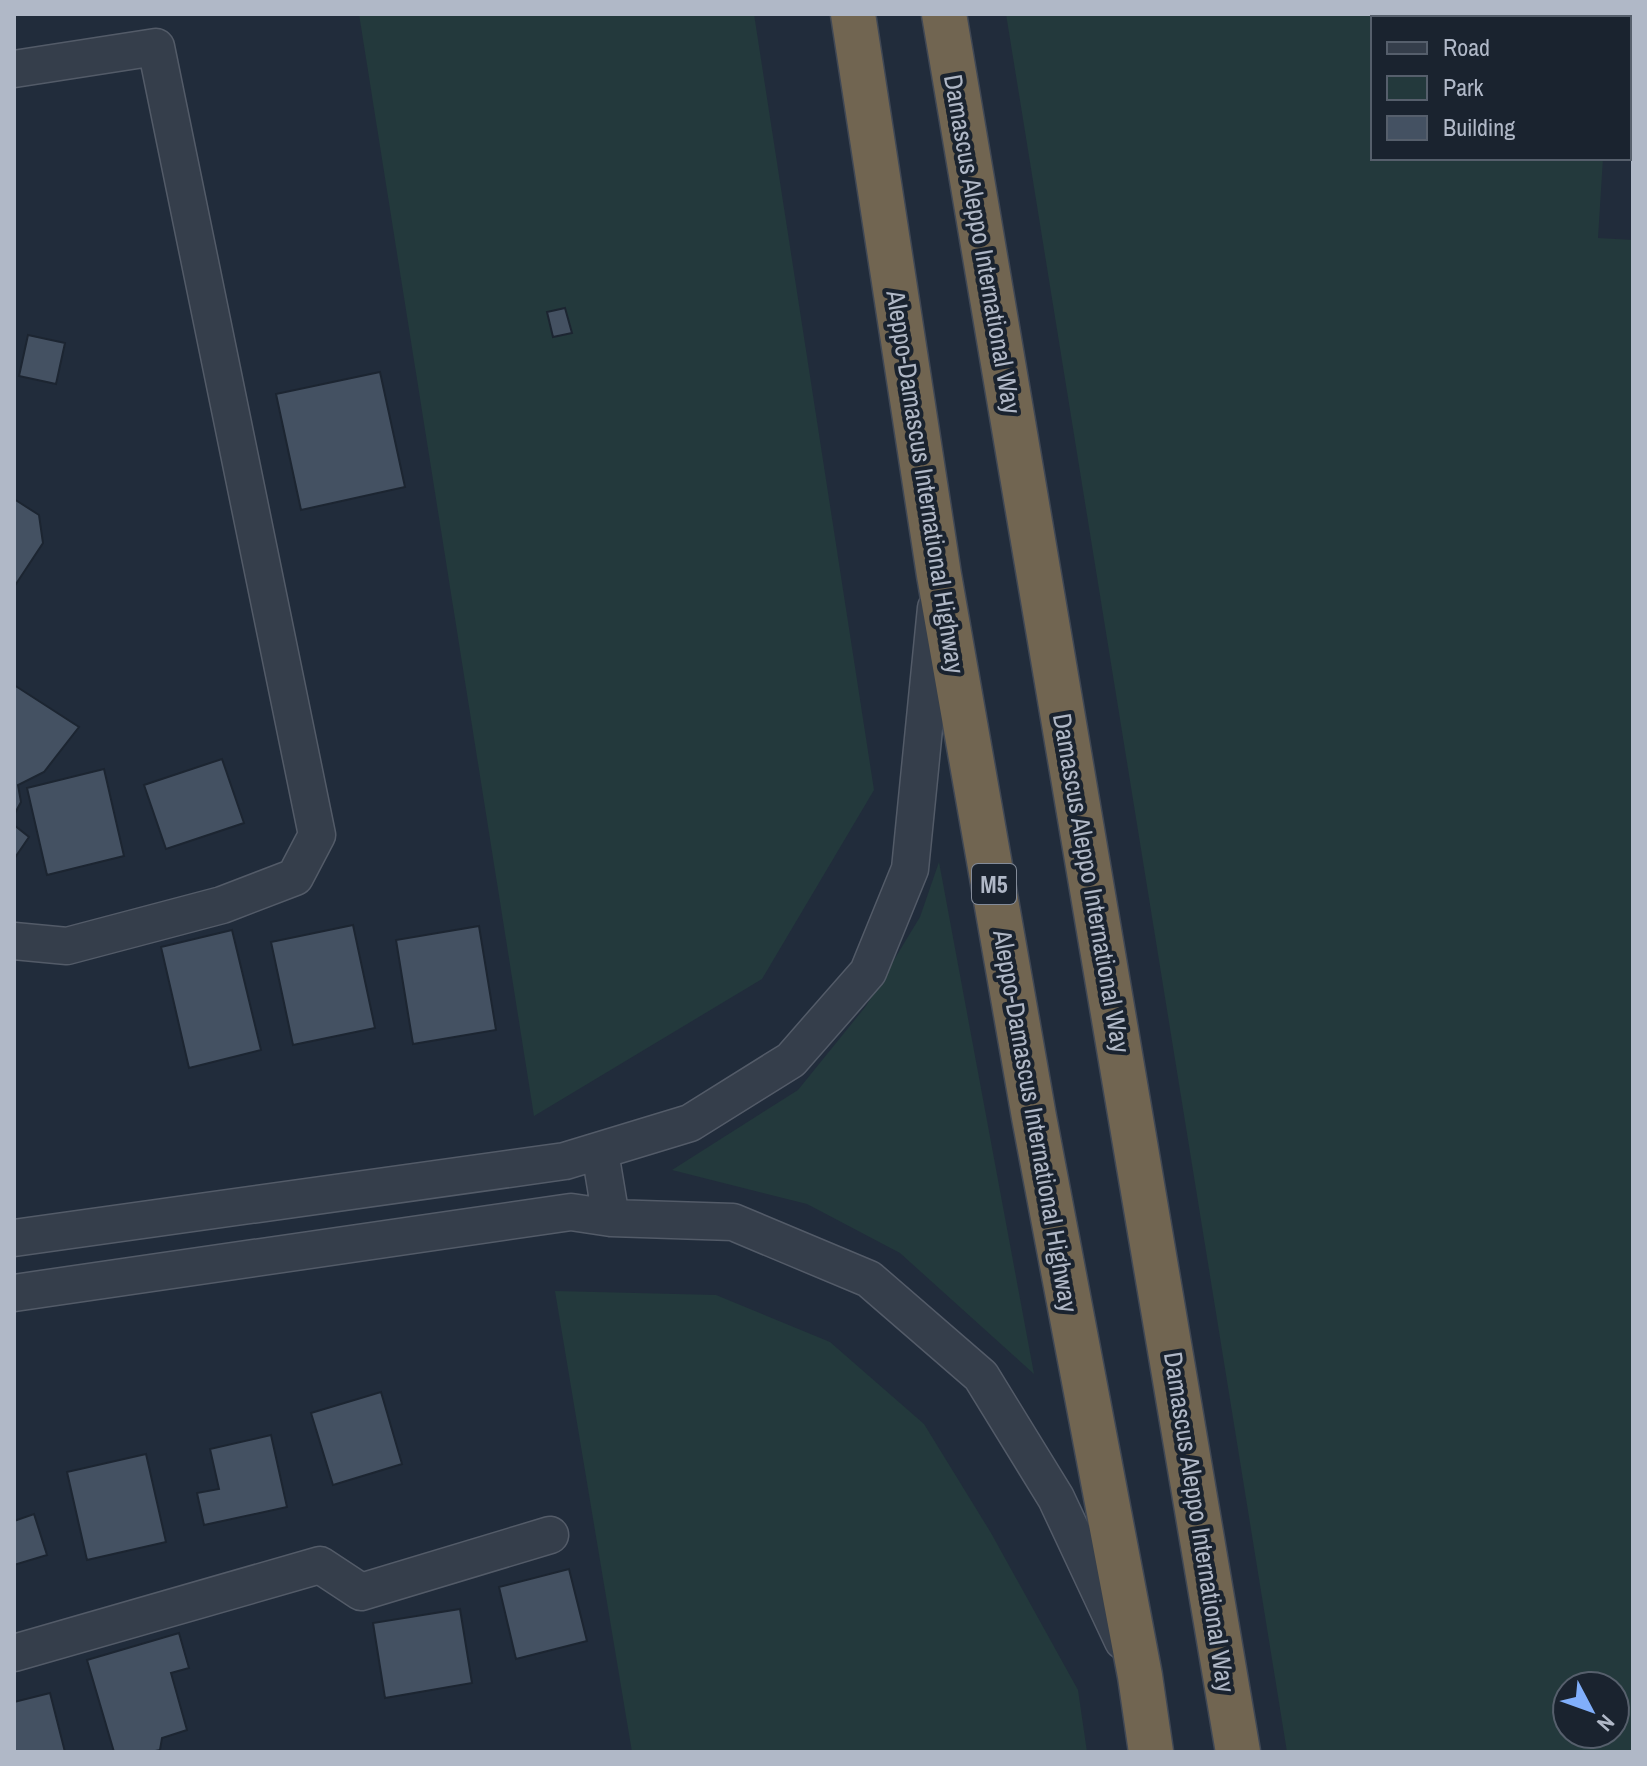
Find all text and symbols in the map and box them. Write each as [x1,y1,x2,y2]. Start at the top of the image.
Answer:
legend [1371,16,1631,160]
text: Road [1443,31,1490,63]
text: Park [1443,71,1484,103]
street label: Damascus Aleppo International Way [936,72,1030,417]
text: Building [1443,111,1515,143]
street label: Aleppo-Damascus International Highway [878,287,974,676]
street label: Damascus Aleppo International Way [1045,711,1139,1056]
road number: M5 [972,864,1016,904]
street label: Aleppo-Damascus International Highway [985,926,1087,1315]
street label: Damascus Aleppo International Way [1156,1349,1244,1695]
north arrow [1551,1670,1631,1750]
text: N [1590,1708,1622,1738]

